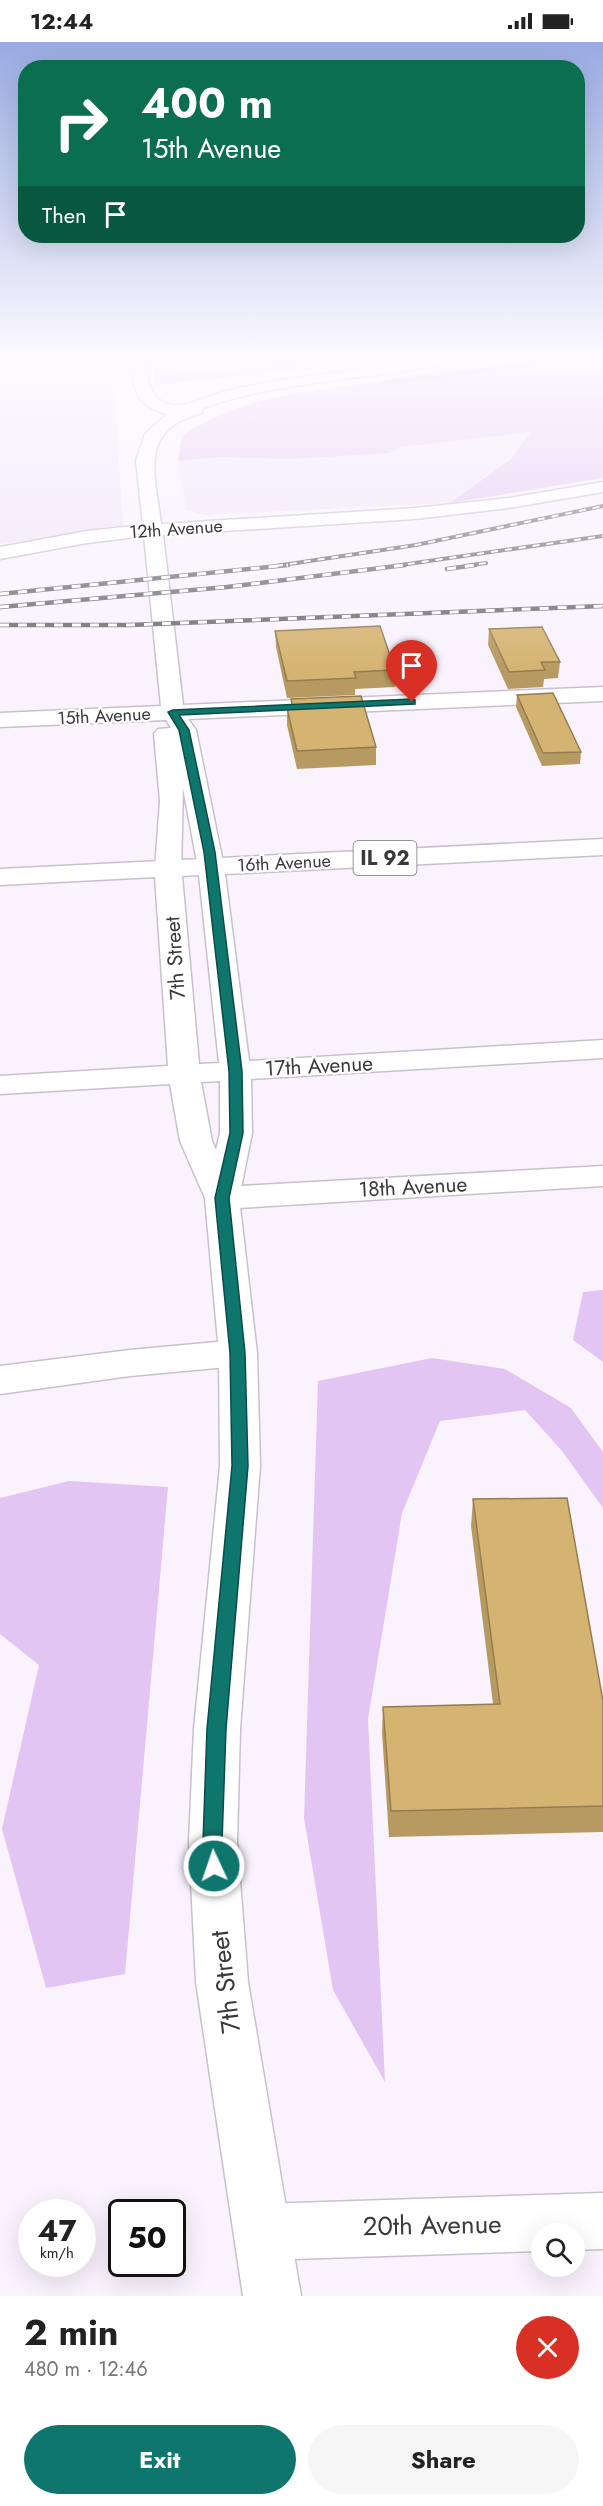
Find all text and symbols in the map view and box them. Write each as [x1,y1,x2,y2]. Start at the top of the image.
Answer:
text: 12:44 [30,5,93,37]
text: 400 m [141,73,273,134]
icon: right [42,84,120,162]
text: 15th Avenue [141,129,281,168]
icon: arrive [99,198,132,231]
text: Then [42,199,87,231]
street label: 12th Avenue [128,513,224,545]
pin [386,640,437,702]
icon: arrive [395,649,428,682]
street label: 15th Avenue [57,701,151,731]
road number: IL 92 [354,841,416,875]
street label: 16th Avenue [237,848,331,878]
street label: 7th Street [157,915,193,1001]
street label: 17th Avenue [264,1048,374,1084]
street label: 18th Avenue [358,1169,468,1205]
position arrow [182,1834,246,1898]
street label: 7th Street [200,1928,250,2036]
speed limit sign: 50 [108,2199,186,2277]
street label: 20th Avenue [362,2205,502,2245]
text: 47 [37,2209,77,2252]
map controls [531,2223,585,2277]
button: search [531,2223,585,2277]
text: km/h [40,2242,74,2264]
text: 2 min [24,2306,119,2358]
button: close [516,2316,579,2379]
text: 480 m · 12:46 [24,2355,148,2384]
button: Exit [24,2425,296,2494]
button: Share [308,2425,579,2494]

